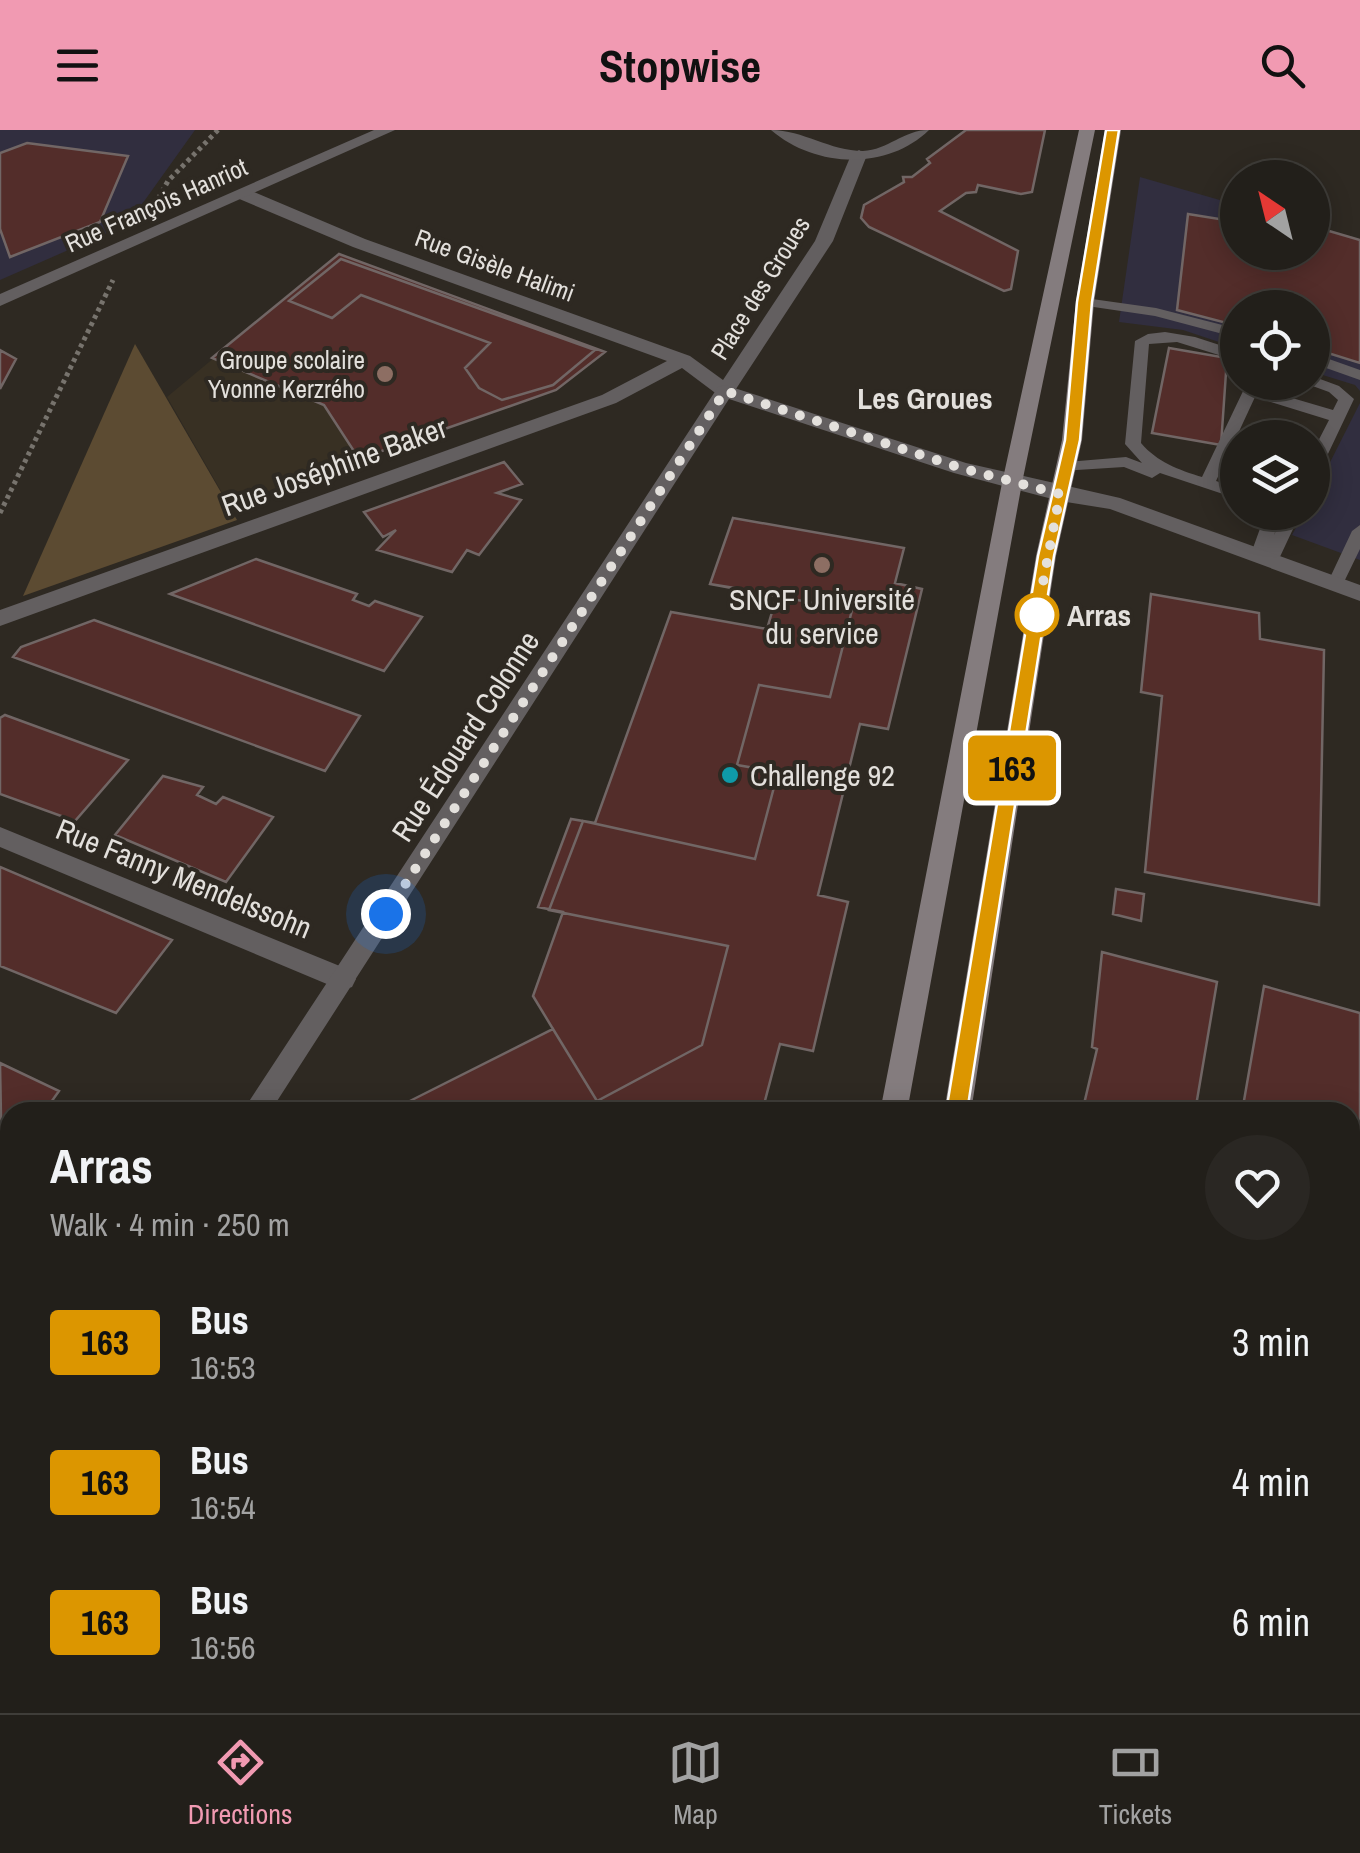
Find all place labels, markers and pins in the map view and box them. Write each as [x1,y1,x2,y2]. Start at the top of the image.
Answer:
place label: Groupe scolaire Yvonne Kerzrého [208,343,365,406]
marker: Groupe scolaire Yvonne Kerzrého [374,363,396,385]
marker: SNCF Université du service [811,554,833,576]
place label: SNCF Université du service [729,579,915,653]
marker: Arras [1016,594,1058,636]
place label: Arras [1067,595,1131,635]
place label: Challenge 92 [750,755,895,795]
marker: Challenge 92 [719,764,741,786]

